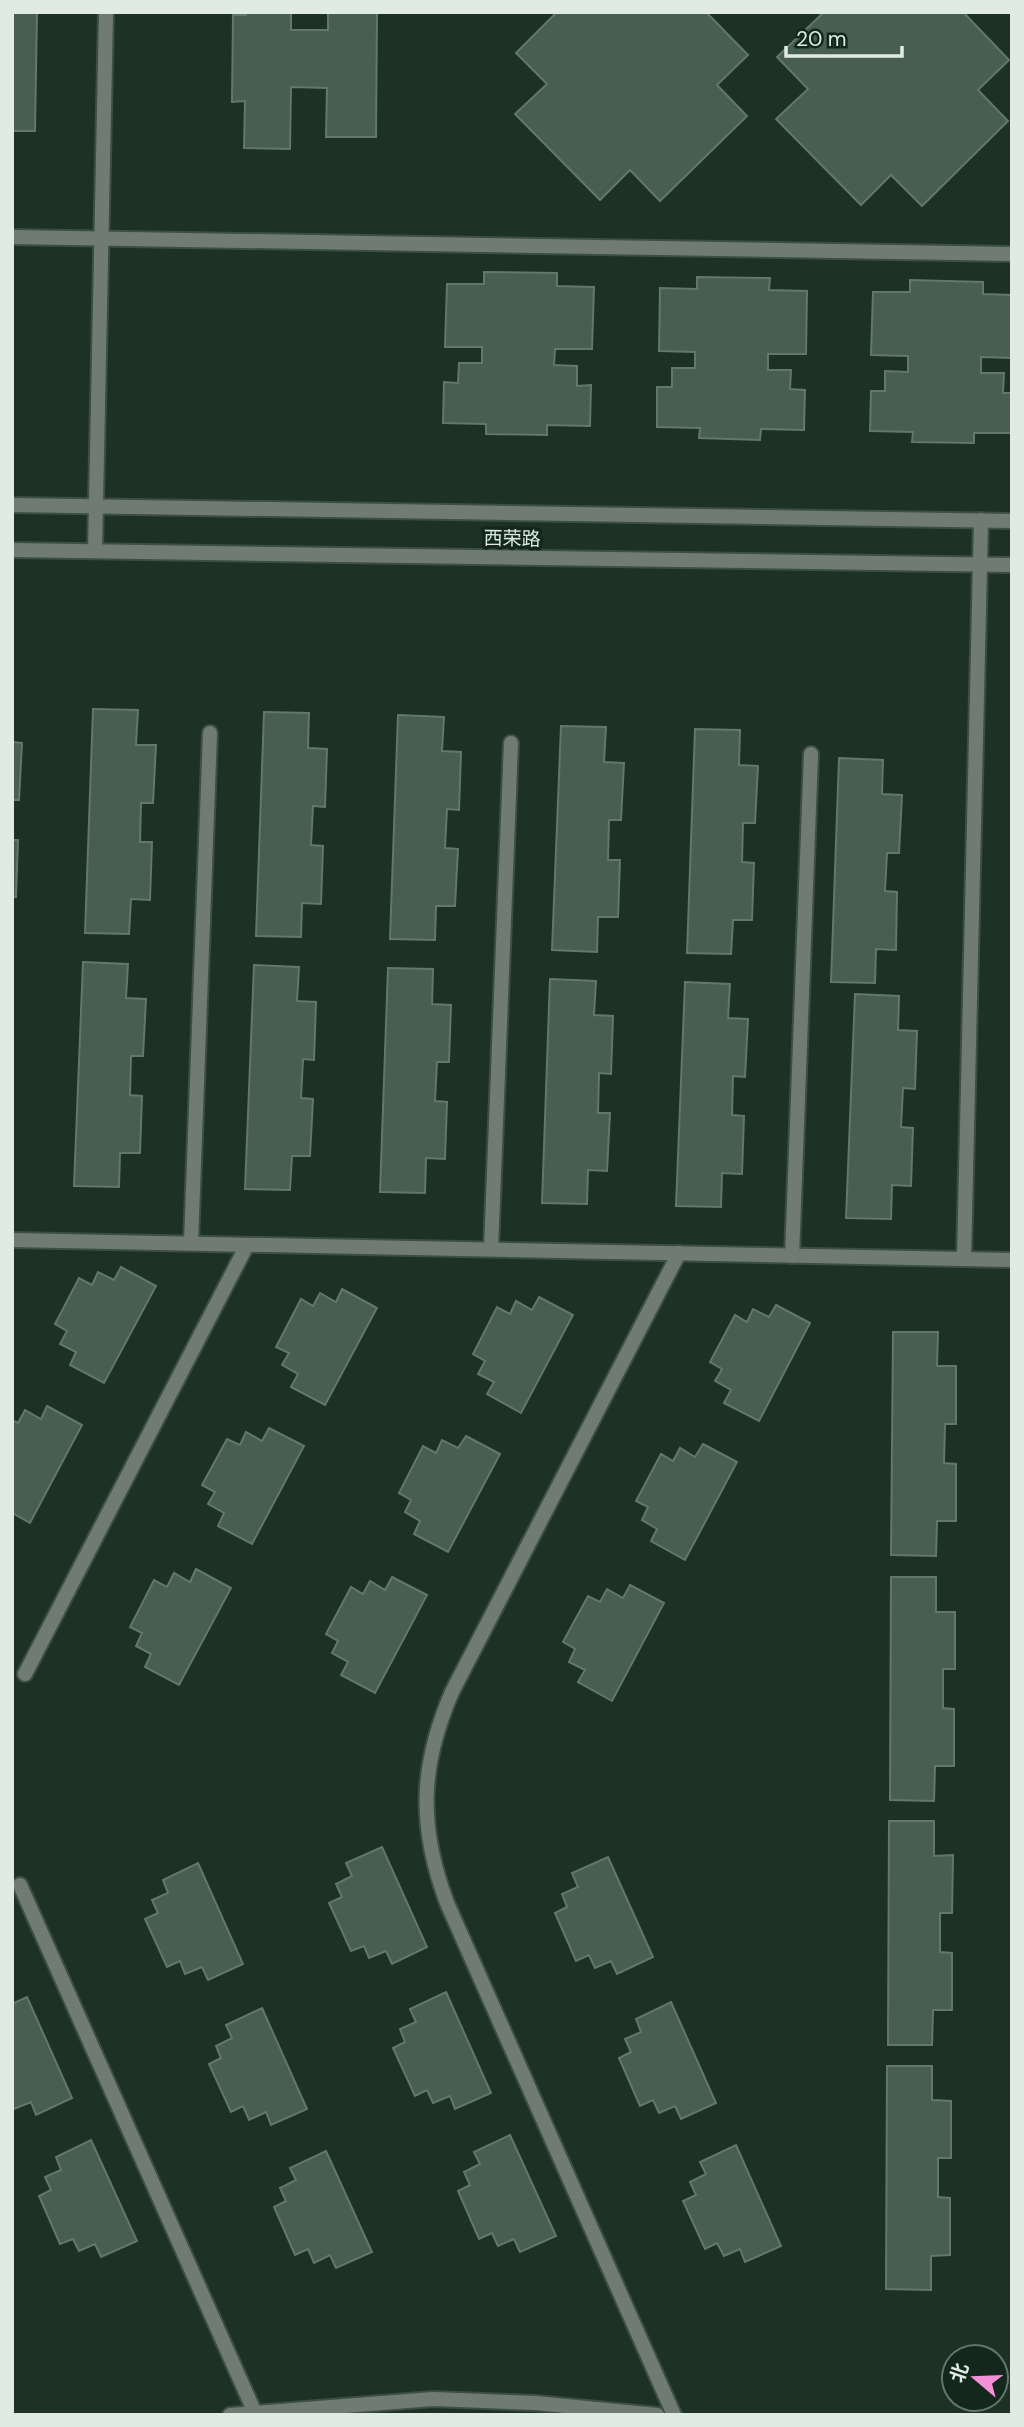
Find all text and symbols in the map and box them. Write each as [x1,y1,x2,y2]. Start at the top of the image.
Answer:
scale bar [786,14,902,58]
text: 20 m [796,25,847,53]
street label: 西荣路 [483,526,541,551]
north arrow [940,2343,1010,2413]
text: 北 [944,2360,974,2386]

